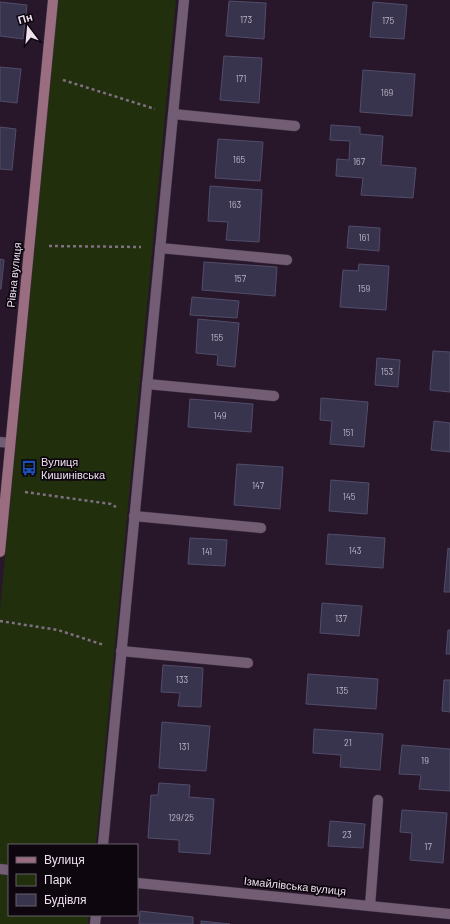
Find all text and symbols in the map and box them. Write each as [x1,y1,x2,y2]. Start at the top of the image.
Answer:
north arrow [8,8,48,48]
text: Пн [16,10,34,26]
house number: 173 [240,14,252,25]
house number: 175 [382,15,394,26]
house number: 171 [236,73,246,84]
house number: 169 [381,87,394,98]
house number: 165 [233,154,246,165]
house number: 167 [353,156,366,167]
house number: 163 [229,199,242,210]
house number: 161 [359,232,369,243]
street label: Рівна вулиця [4,242,23,308]
house number: 157 [234,273,247,284]
house number: 159 [358,283,371,294]
house number: 155 [211,332,224,343]
house number: 153 [381,366,394,377]
house number: 149 [214,410,227,421]
house number: 151 [343,427,353,438]
place label: Вулиця Кишинівська [41,455,106,481]
bus stop icon: Вулиця Кишинівська [20,459,38,477]
house number: 147 [252,480,265,491]
house number: 145 [343,491,356,502]
house number: 143 [349,545,362,556]
house number: 141 [202,546,212,557]
house number: 137 [335,613,348,624]
house number: 133 [176,674,189,685]
house number: 135 [336,685,349,696]
house number: 21 [344,737,352,748]
house number: 131 [179,741,189,752]
house number: 19 [421,755,429,766]
house number: 129/25 [168,812,194,823]
house number: 23 [342,829,352,840]
house number: 17 [424,841,432,852]
legend [8,844,138,916]
text: Вулиця [44,852,85,867]
text: Парк [44,872,72,887]
street label: Ізмайлівська вулиця [243,874,347,897]
text: Будівля [44,892,86,907]

